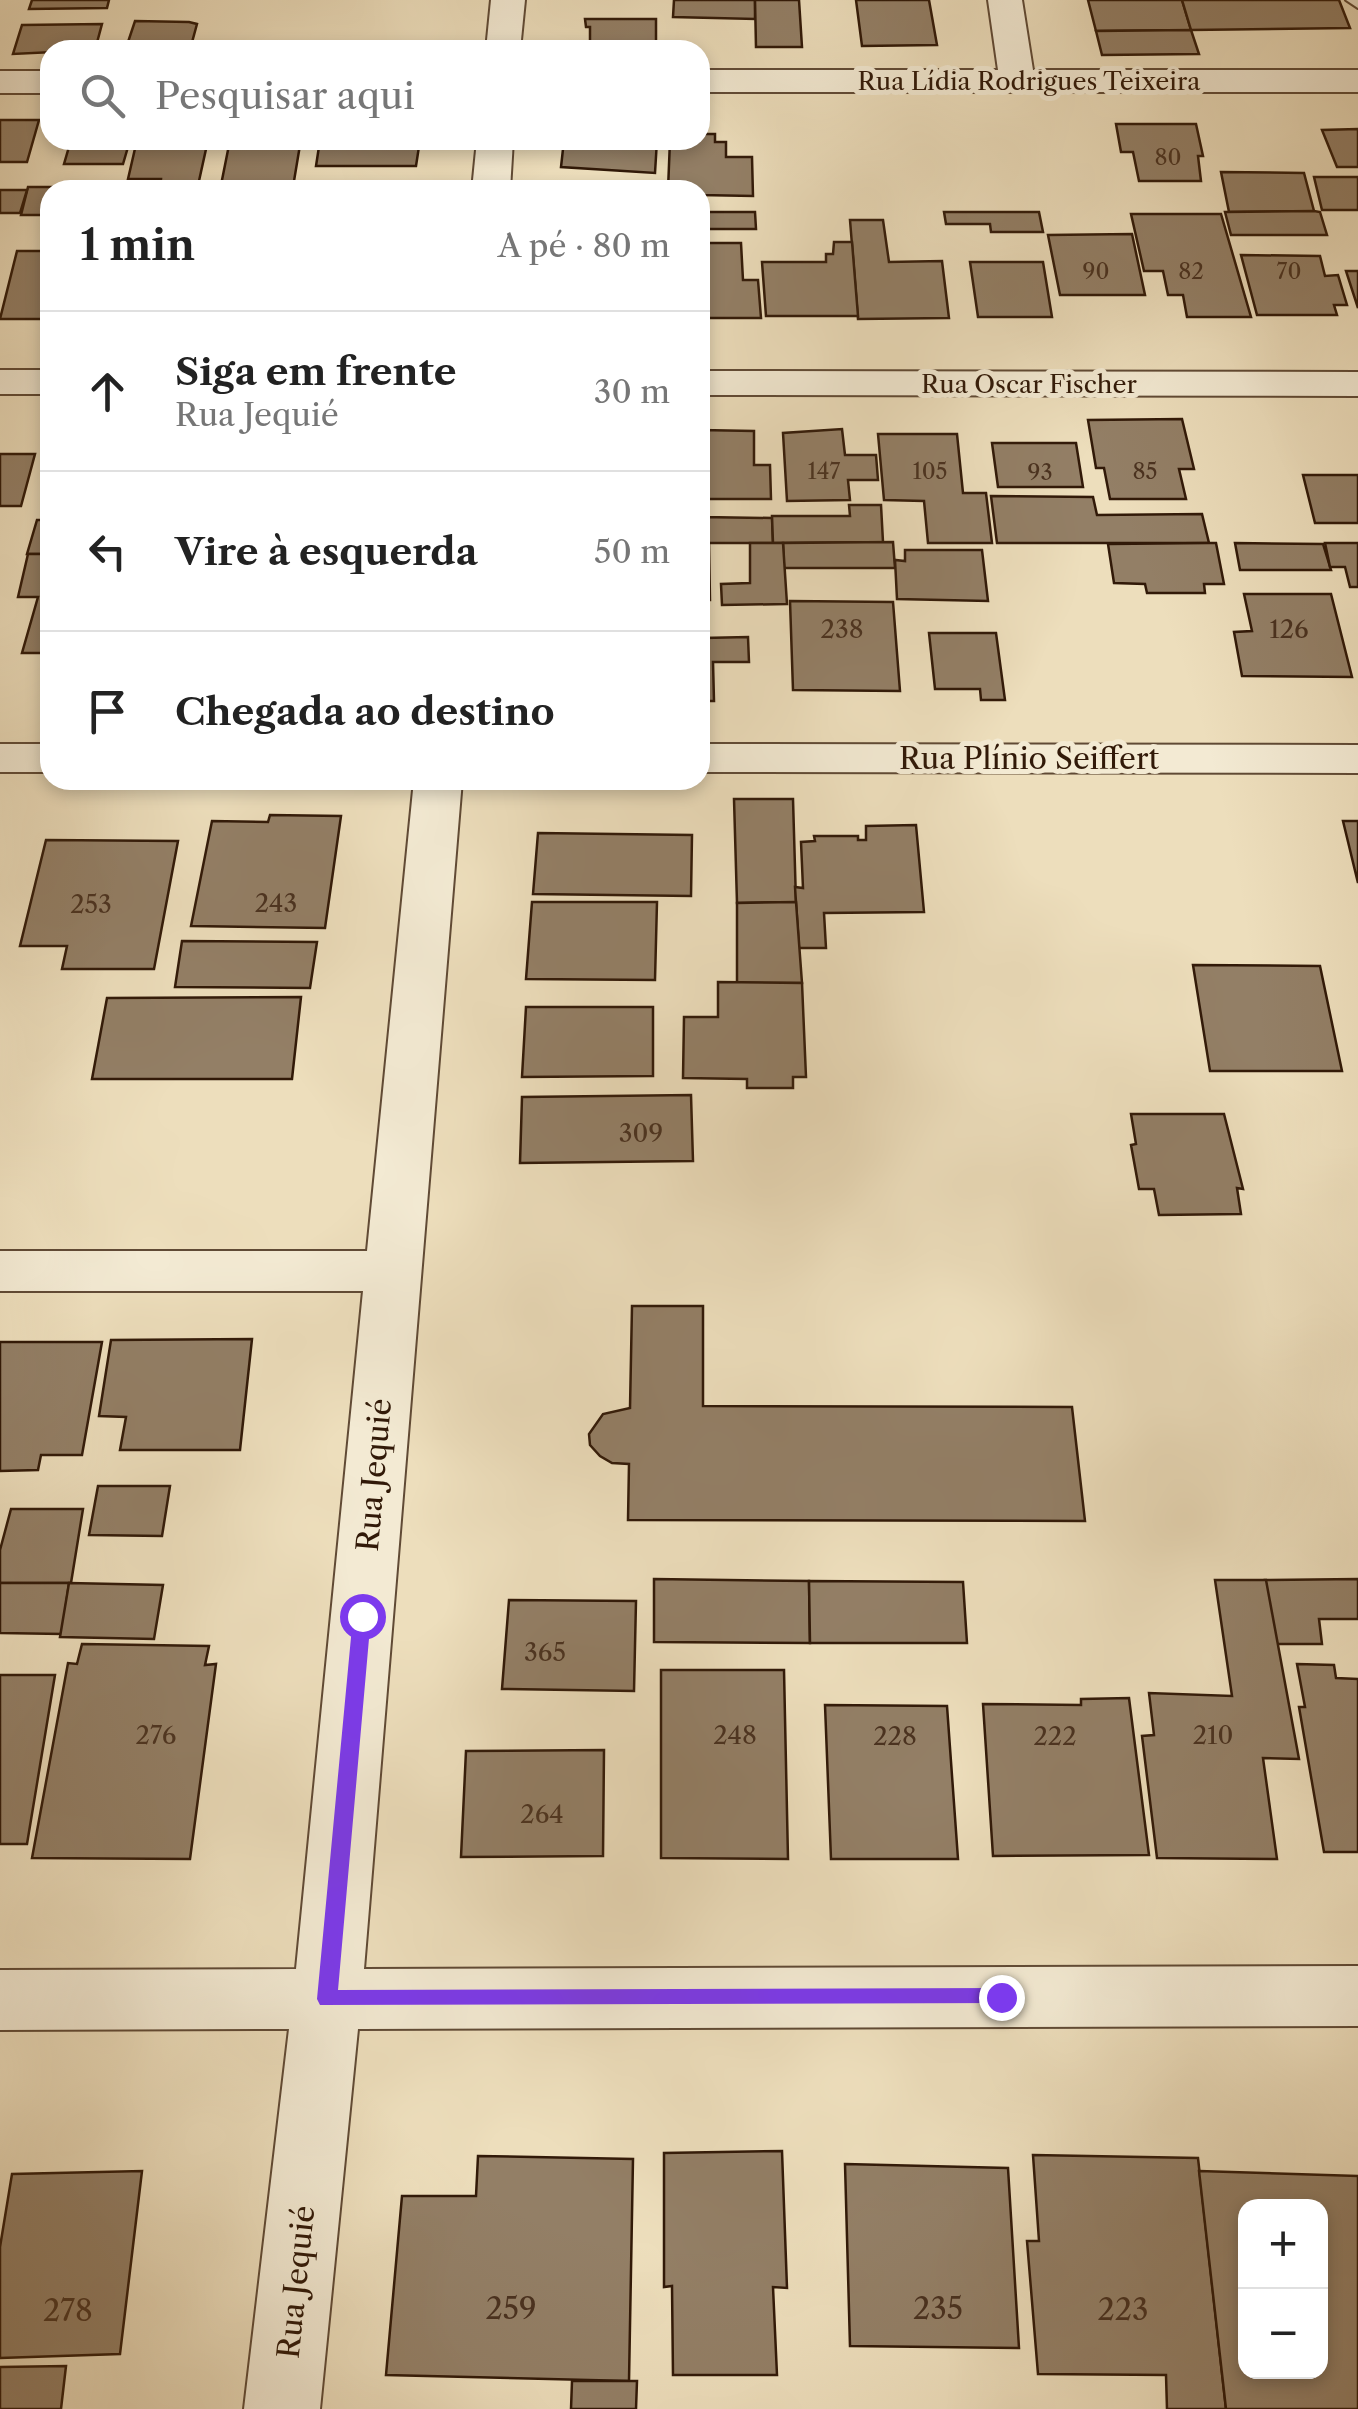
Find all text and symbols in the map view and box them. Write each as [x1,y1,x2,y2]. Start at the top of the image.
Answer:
search box [40,40,710,150]
street label: Rua Lídia Rodrigues Teixeira [857,66,1201,97]
icon: search [75,68,130,123]
text: Pesquisar aqui [155,72,415,119]
house number: 80 [1155,144,1181,171]
text: 1 min [80,219,195,271]
text: A pé · 80 m [498,226,670,265]
house number: 90 [1083,258,1109,285]
house number: 82 [1178,258,1204,285]
house number: 70 [1277,258,1301,285]
text: Siga em frente [175,348,456,395]
icon: ahead [80,364,135,419]
street label: Rua Oscar Fischer [921,369,1137,400]
text: 30 m [594,372,670,411]
text: Rua Jequié [175,395,339,434]
house number: 147 [808,458,841,485]
house number: 105 [912,458,948,485]
house number: 85 [1133,458,1157,485]
house number: 93 [1027,459,1053,486]
icon: left [80,524,135,579]
text: Vire à esquerda [175,528,478,575]
text: 50 m [594,532,670,571]
house number: 238 [821,614,863,645]
house number: 126 [1269,614,1309,645]
icon: arrive [80,684,135,739]
text: Chegada ao destino [175,688,555,735]
street label: Rua Plínio Seiffert [899,740,1160,777]
house number: 243 [255,888,297,919]
house number: 253 [70,889,112,920]
house number: 309 [619,1118,663,1149]
street label: Rua Jequié [349,1397,399,1553]
route start [340,1594,386,1640]
house number: 365 [524,1637,566,1668]
house number: 276 [136,1720,176,1751]
house number: 248 [713,1720,757,1751]
house number: 210 [1193,1720,1233,1751]
house number: 228 [873,1721,917,1752]
house number: 222 [1033,1721,1077,1752]
house number: 264 [520,1799,564,1830]
route end [979,1975,1025,2021]
map controls [1238,2199,1328,2379]
button: + [1238,2199,1328,2289]
street label: Rua Jequié [270,2204,322,2360]
button: − [1238,2289,1328,2379]
house number: 259 [485,2290,537,2327]
house number: 235 [913,2290,963,2327]
house number: 223 [1097,2291,1149,2328]
house number: 278 [43,2292,93,2329]

